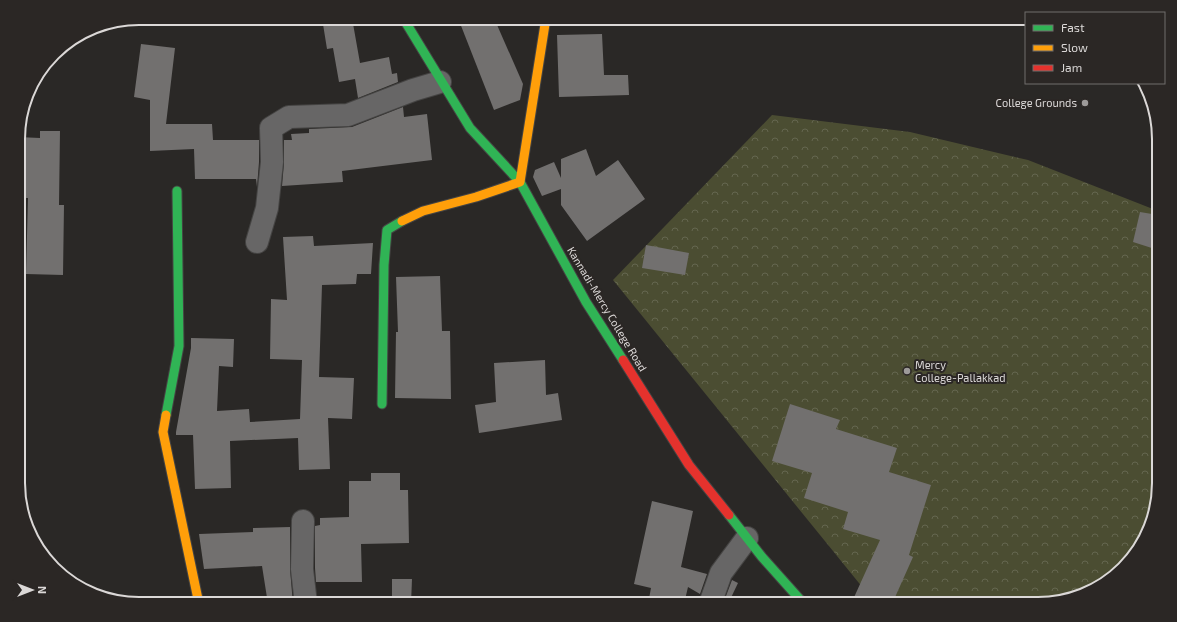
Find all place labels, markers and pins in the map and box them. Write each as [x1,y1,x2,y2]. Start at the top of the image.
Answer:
place label: College Grounds [996,96,1077,109]
marker: College Grounds [1080,98,1090,108]
place label: Mercy College-Pallakkad [915,358,1006,384]
marker: Mercy College-Pallakkad [902,366,912,376]

